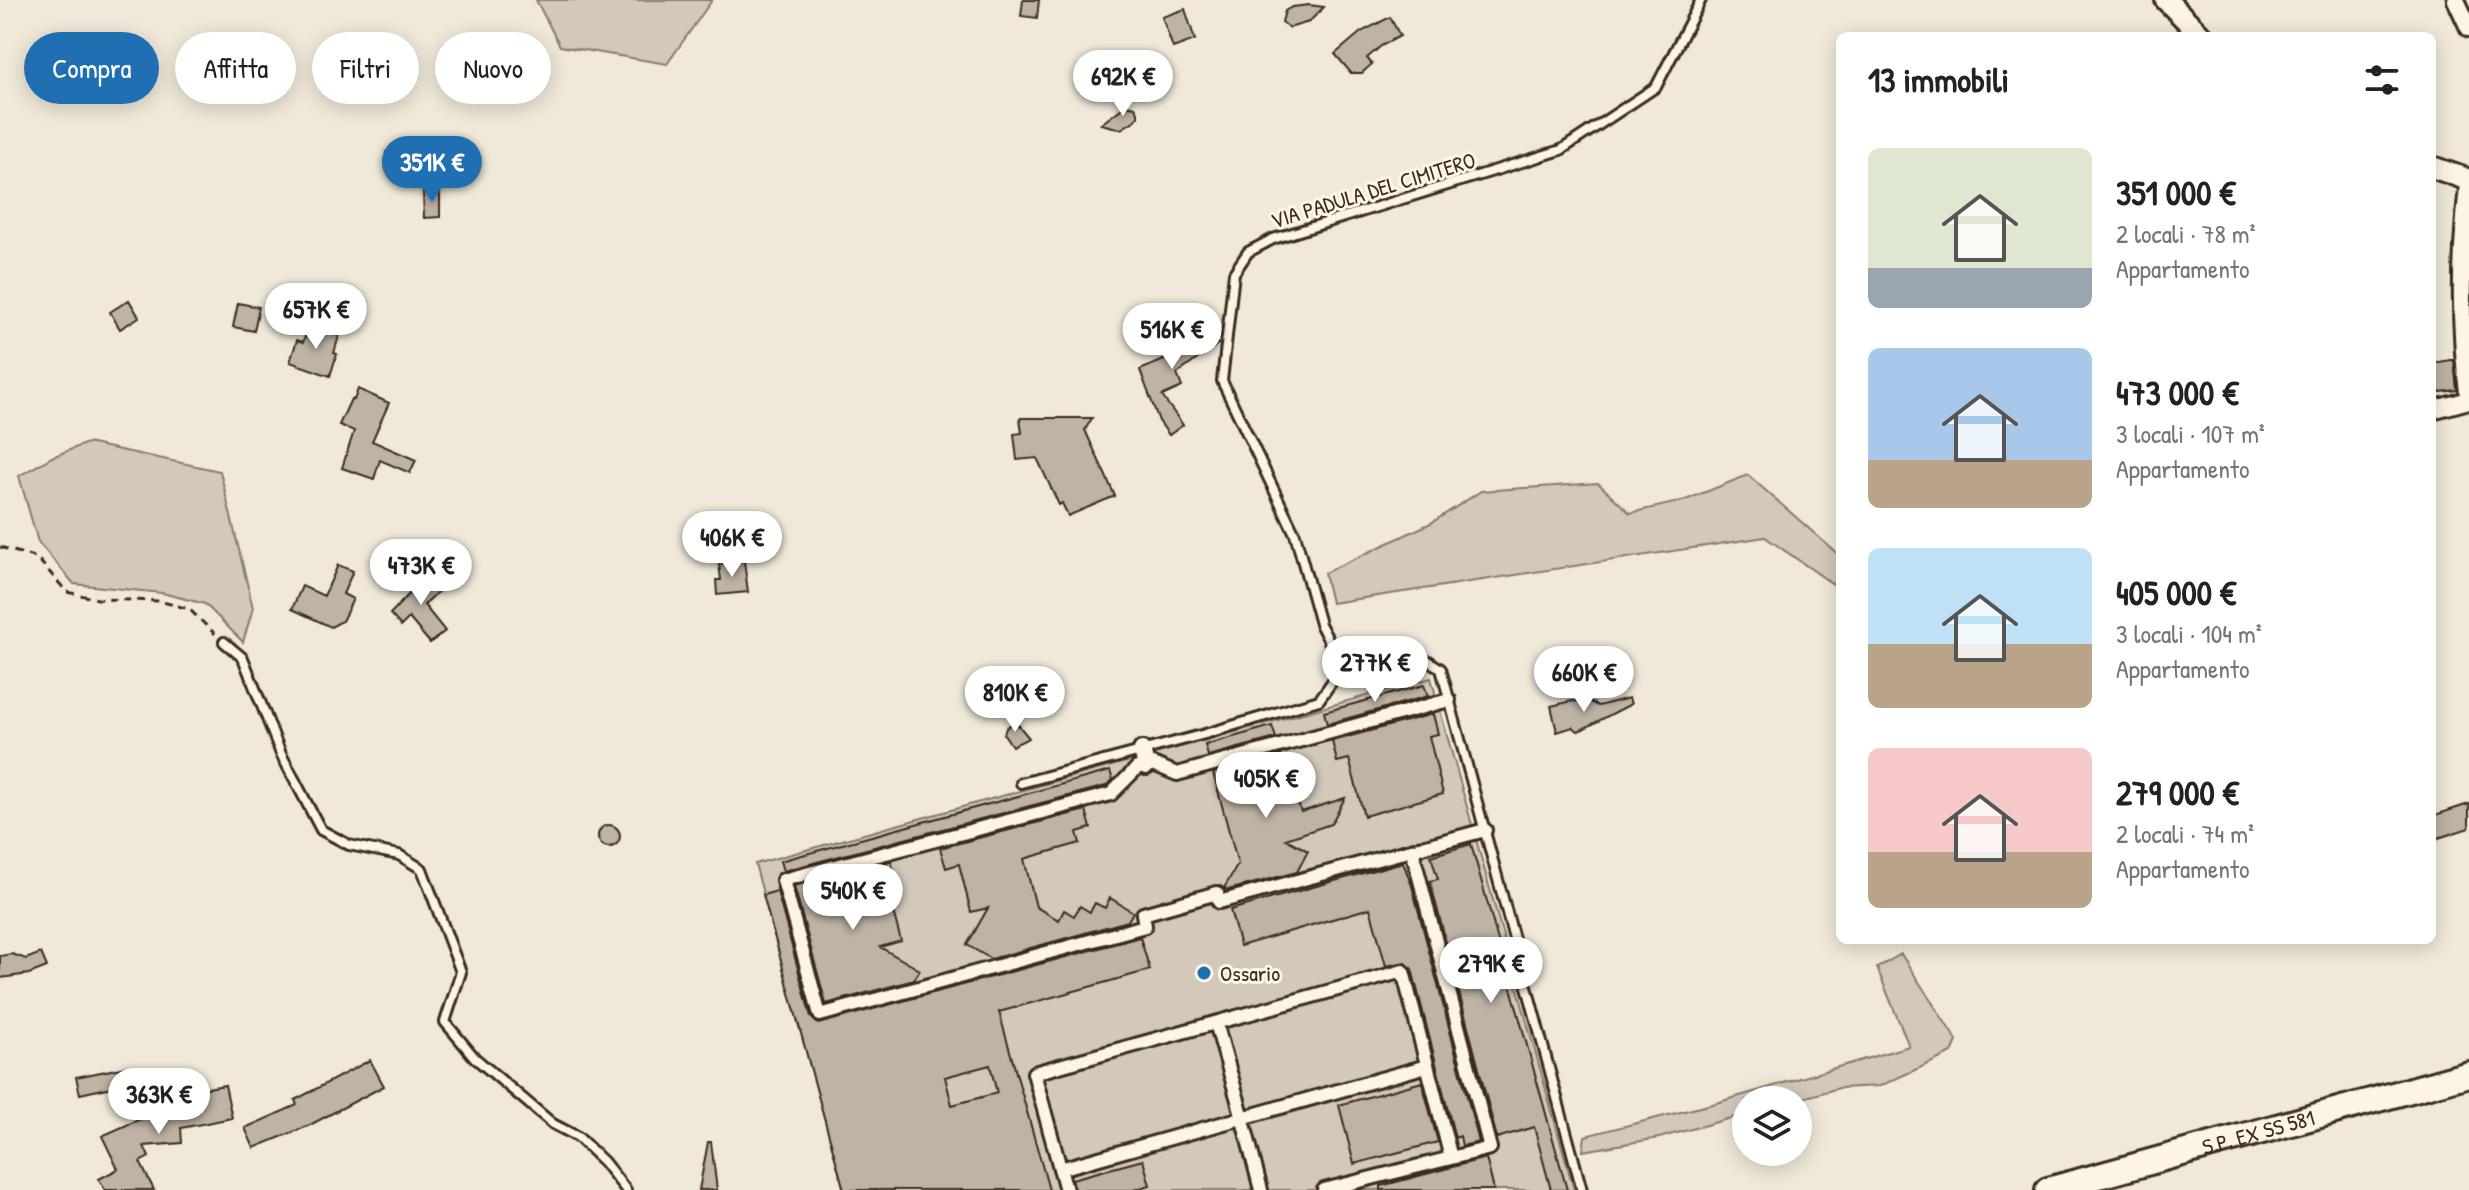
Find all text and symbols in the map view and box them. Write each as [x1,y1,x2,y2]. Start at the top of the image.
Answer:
chip: Compra [24,32,159,104]
chip: Affitta [175,32,296,104]
chip: Filtri [312,32,419,104]
chip: Nuovo [435,32,551,104]
pin: 692K € [1058,50,1188,118]
text: 13 immobili [1868,57,2009,103]
text: 692K € [1091,58,1155,93]
icon: filters [2360,58,2404,102]
pin: 351K € [367,136,497,204]
text: 351K € [400,144,464,179]
street label: VIA PADULA DEL CIMITERO [1267,145,1479,235]
text: 351 000 € [2116,170,2236,216]
icon: home [1932,180,2028,276]
text: 2 locali · 78 m² [2116,216,2256,251]
text: Appartamento [2116,251,2249,286]
pin: 657K € [251,283,381,351]
text: 657K € [283,291,349,326]
pin: 516K € [1107,303,1237,371]
text: 516K € [1141,311,1203,346]
text: 473 000 € [2116,370,2239,416]
icon: home [1932,380,2028,476]
text: 3 locali · 107 m² [2116,416,2265,451]
text: Appartamento [2116,451,2249,486]
pin: 406K € [667,511,797,579]
text: 406K € [700,519,764,554]
pin: 473K € [356,539,486,607]
text: 473K € [388,547,454,582]
text: 405 000 € [2116,570,2236,616]
icon: home [1932,580,2028,676]
text: 3 locali · 104 m² [2116,616,2262,651]
pin: 277K € [1310,636,1440,704]
text: 277K € [1340,644,1410,679]
pin: 660K € [1519,646,1649,714]
text: Appartamento [2116,651,2249,686]
text: 660K € [1552,654,1616,689]
pin: 810K € [950,666,1080,734]
text: 810K € [983,674,1047,709]
pin: 405K € [1201,752,1331,820]
text: 405K € [1234,760,1298,795]
text: 279 000 € [2116,770,2239,816]
icon: home [1932,780,2028,876]
text: 2 locali · 74 m² [2116,816,2254,851]
text: Appartamento [2116,851,2249,886]
pin: 540K € [788,864,918,932]
text: 540K € [821,872,885,907]
pin: 279K € [1426,937,1556,1005]
text: 279K € [1458,945,1524,980]
place label: Ossario [1220,958,1280,988]
marker: Ossario [1195,964,1213,982]
pin: 363K € [94,1068,224,1136]
text: 363K € [126,1076,192,1111]
map controls [1732,1086,1812,1166]
button: layers [1732,1086,1812,1166]
street label: S.P. EX SS 581 [2199,1102,2318,1162]

